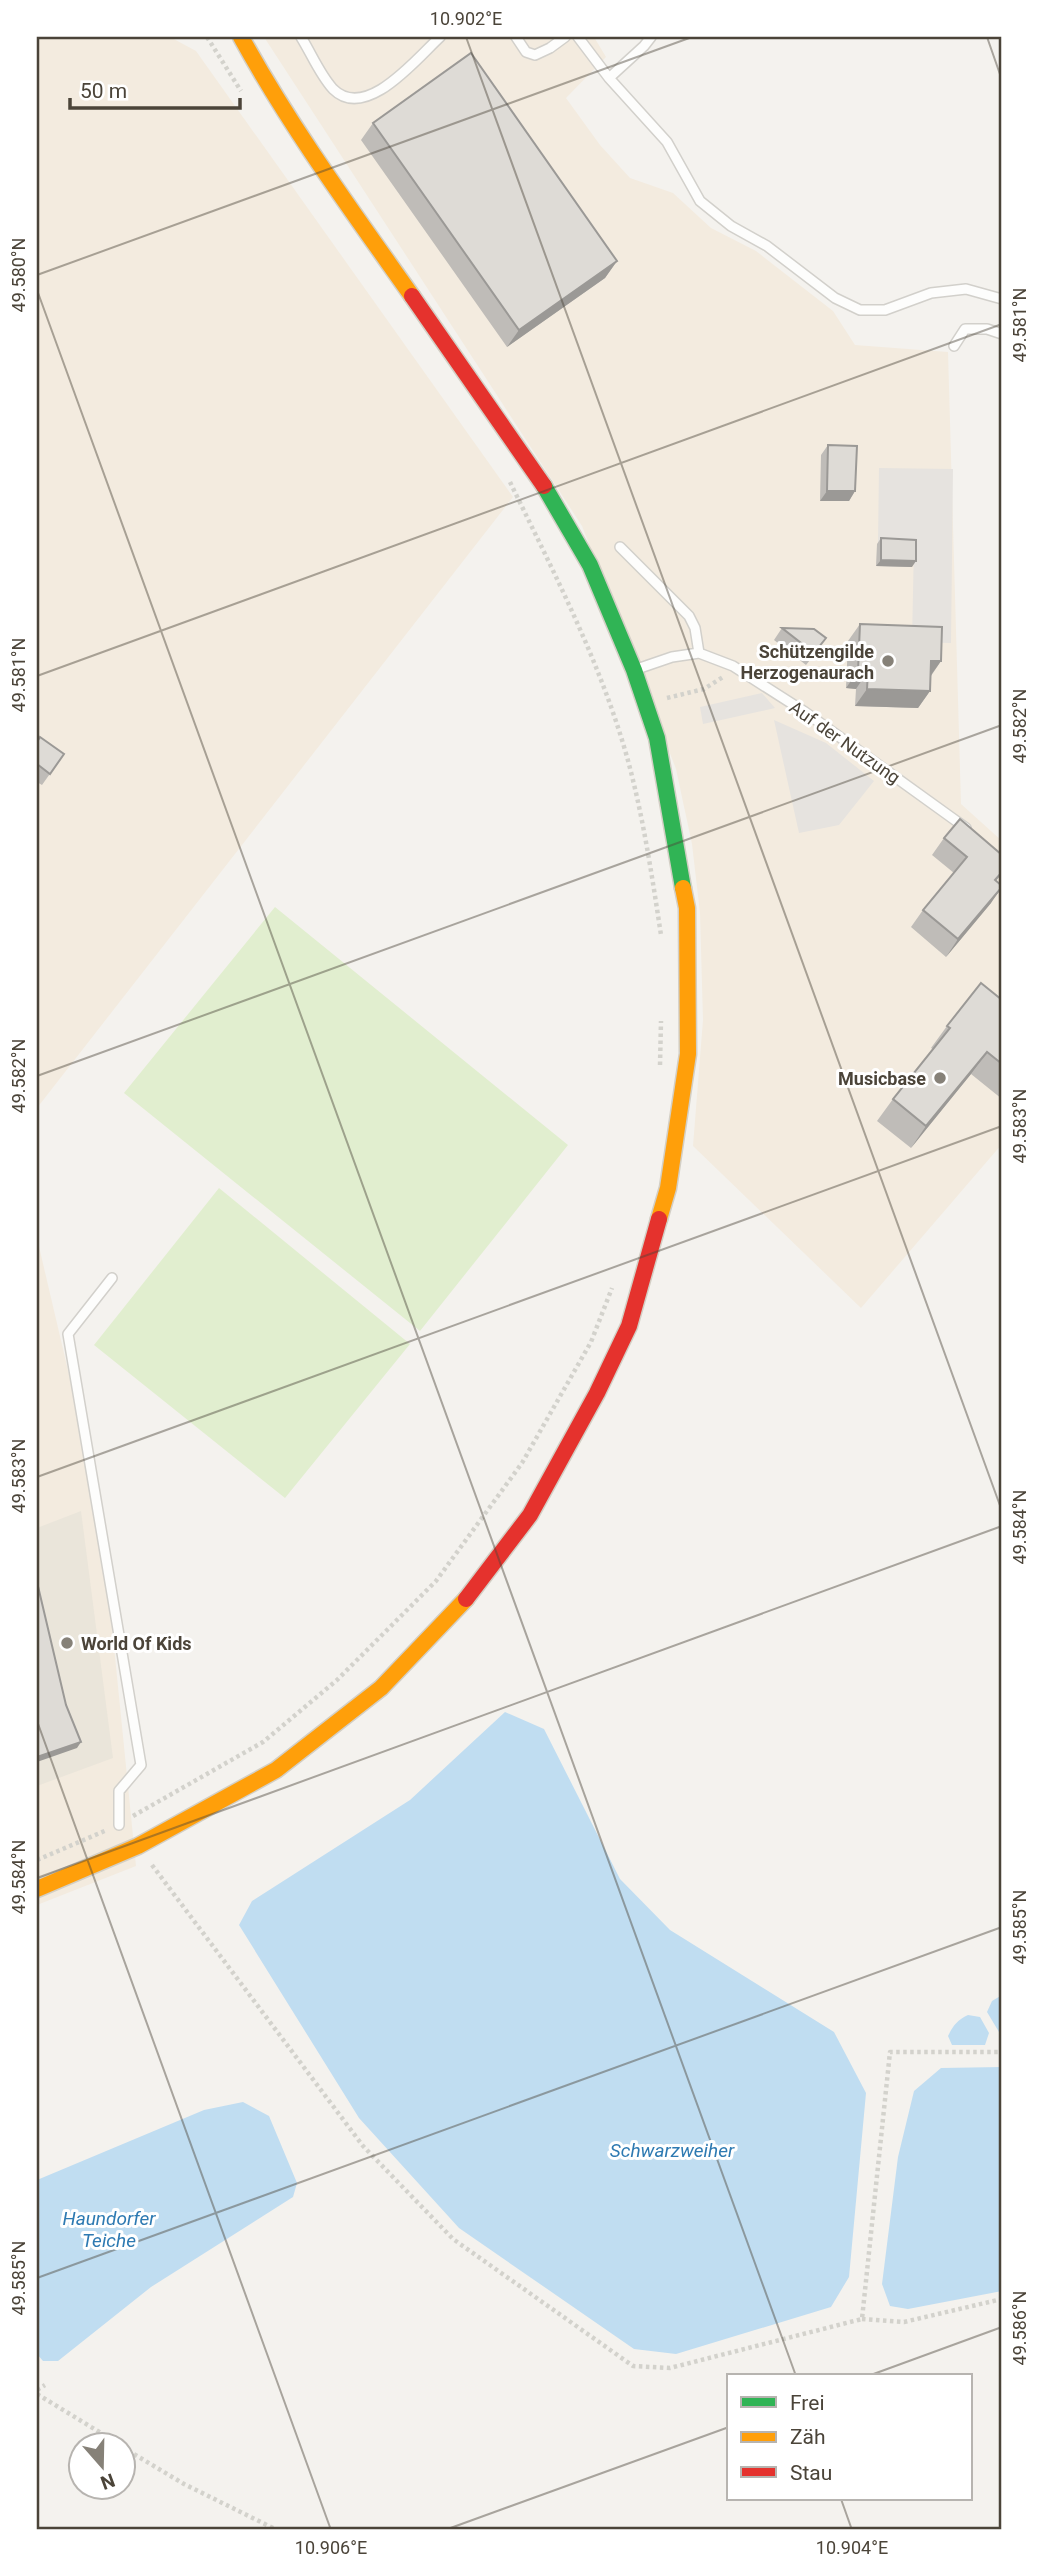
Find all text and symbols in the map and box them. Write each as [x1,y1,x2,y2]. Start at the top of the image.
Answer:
text: 10.902°E [430,8,502,29]
scale bar [70,66,240,110]
text: 50 m [80,79,127,103]
text: 49.580°N [8,238,29,312]
text: 49.581°N [1009,288,1030,362]
text: 49.581°N [8,638,29,712]
place label: Schützengilde Herzogenaurach [741,641,874,683]
marker: Schützengilde Herzogenaurach [880,653,896,669]
text: 49.582°N [1009,689,1030,763]
street label: Auf der Nutzung [786,696,904,788]
text: 49.582°N [8,1039,29,1113]
place label: Musicbase [838,1068,926,1089]
marker: Musicbase [932,1070,948,1086]
text: 49.583°N [1009,1089,1030,1163]
text: 49.583°N [8,1439,29,1513]
text: 49.584°N [1009,1490,1030,1564]
place label: World Of Kids [81,1633,192,1654]
marker: World Of Kids [59,1635,75,1651]
text: 49.584°N [8,1840,29,1914]
text: 49.585°N [1009,1890,1030,1964]
water label: Schwarzweiher [610,2139,735,2162]
water label: Haundorfer Teiche [63,2207,156,2252]
text: 49.585°N [8,2241,29,2315]
text: 49.586°N [1009,2291,1030,2365]
legend [727,2374,972,2500]
text: Frei [790,2391,825,2415]
text: Zäh [790,2425,826,2449]
north arrow [66,2430,136,2500]
text: Stau [790,2461,832,2485]
text: N [97,2468,118,2495]
text: 10.906°E [295,2537,367,2558]
text: 10.904°E [816,2537,888,2558]

